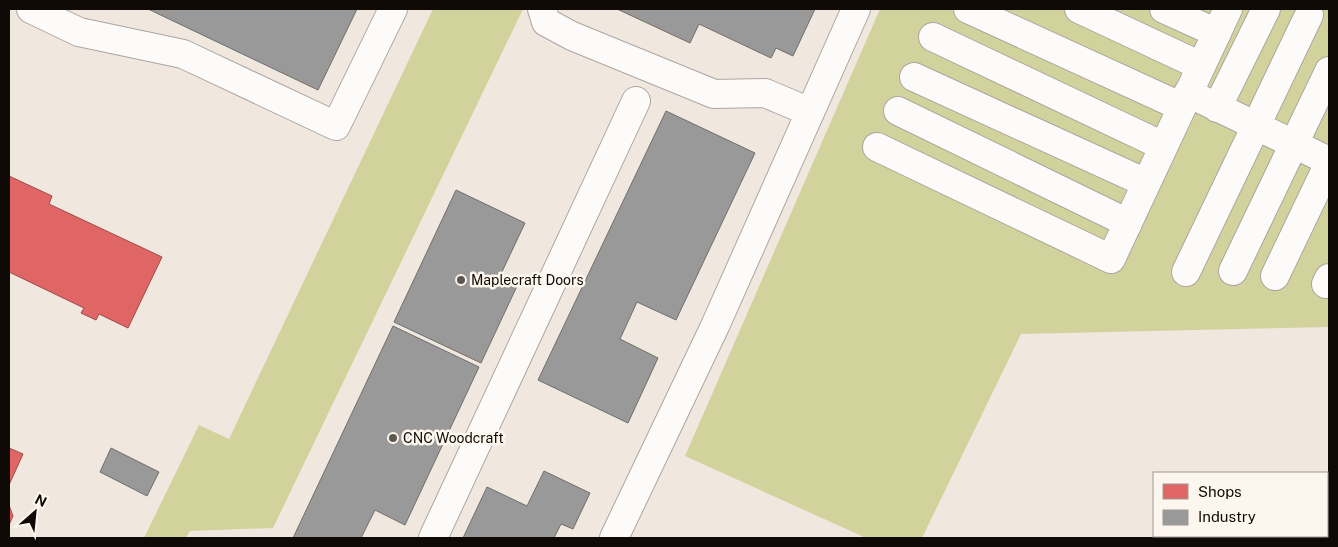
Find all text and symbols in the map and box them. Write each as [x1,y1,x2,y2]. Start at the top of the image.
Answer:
place label: Maplecraft Doors [471,272,584,288]
marker: Maplecraft Doors [455,274,467,286]
place label: CNC Woodcraft [403,430,504,446]
marker: CNC Woodcraft [387,432,399,444]
legend [1153,472,1328,537]
text: Shops [1198,483,1242,500]
north arrow [10,487,60,537]
text: N [32,491,49,510]
text: Industry [1198,508,1256,525]

